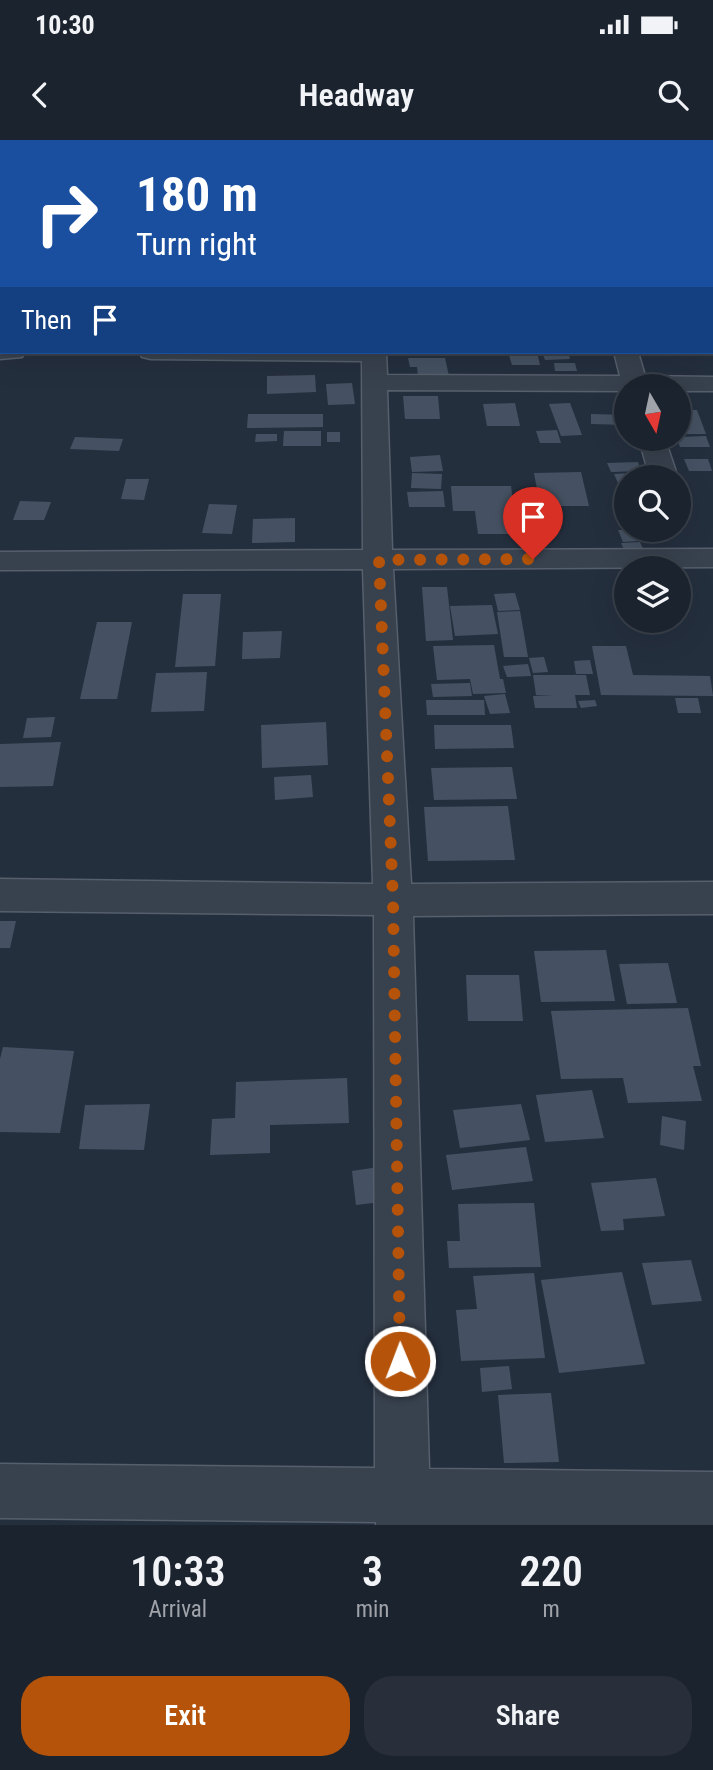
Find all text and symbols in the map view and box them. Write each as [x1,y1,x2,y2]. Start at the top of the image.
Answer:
text: 10:30 [35,10,95,40]
icon: back [21,76,59,114]
text: Headway [299,76,414,114]
icon: search [654,76,692,114]
text: 180 m [136,166,258,223]
icon: right [21,168,112,259]
text: Turn right [136,225,257,263]
icon: arrive [86,301,124,339]
text: Then [21,305,72,335]
north arrow [614,374,691,452]
map controls [614,374,691,633]
button: search [614,465,691,542]
pin [503,487,563,559]
icon: arrive [514,498,552,536]
button: layers [614,556,691,633]
position arrow [363,1324,437,1398]
text: 10:33 [130,1547,226,1596]
text: 3 [362,1547,383,1596]
text: 220 [520,1547,583,1596]
text: Arrival [149,1596,207,1623]
text: min [356,1596,389,1623]
text: m [543,1596,560,1623]
button: Exit [21,1676,350,1756]
button: Share [364,1676,692,1756]

